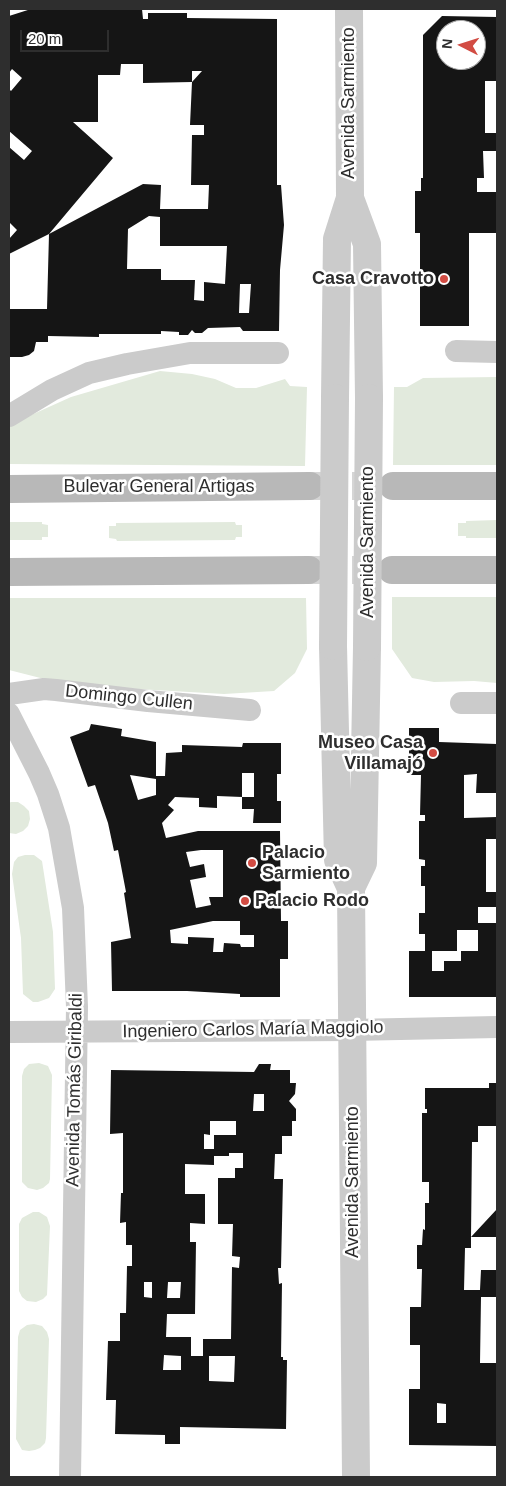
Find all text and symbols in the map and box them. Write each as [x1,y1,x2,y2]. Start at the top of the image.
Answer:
scale bar [22,20,111,52]
north arrow [436,20,486,70]
street label: Avenida Sarmiento [338,27,360,179]
text: 20 m [28,30,61,47]
text: N [439,38,455,50]
place label: Casa Cravotto [312,268,434,290]
marker: Casa Cravotto [438,273,450,285]
street label: Avenida Sarmiento [357,466,379,618]
street label: Bulevar General Artigas [63,476,255,498]
street label: Domingo Cullen [64,681,194,715]
place label: Museo Casa Villamajó [318,732,423,774]
marker: Museo Casa Villamajó [427,747,439,759]
place label: Palacio Sarmiento [262,842,350,884]
marker: Palacio Sarmiento [246,857,258,869]
place label: Palacio Rodo [255,890,369,912]
marker: Palacio Rodo [239,895,251,907]
street label: Avenida Tomás Giribaldi [63,993,87,1187]
street label: Ingeniero Carlos María Maggiolo [122,1017,384,1043]
street label: Avenida Sarmiento [342,1106,364,1258]

